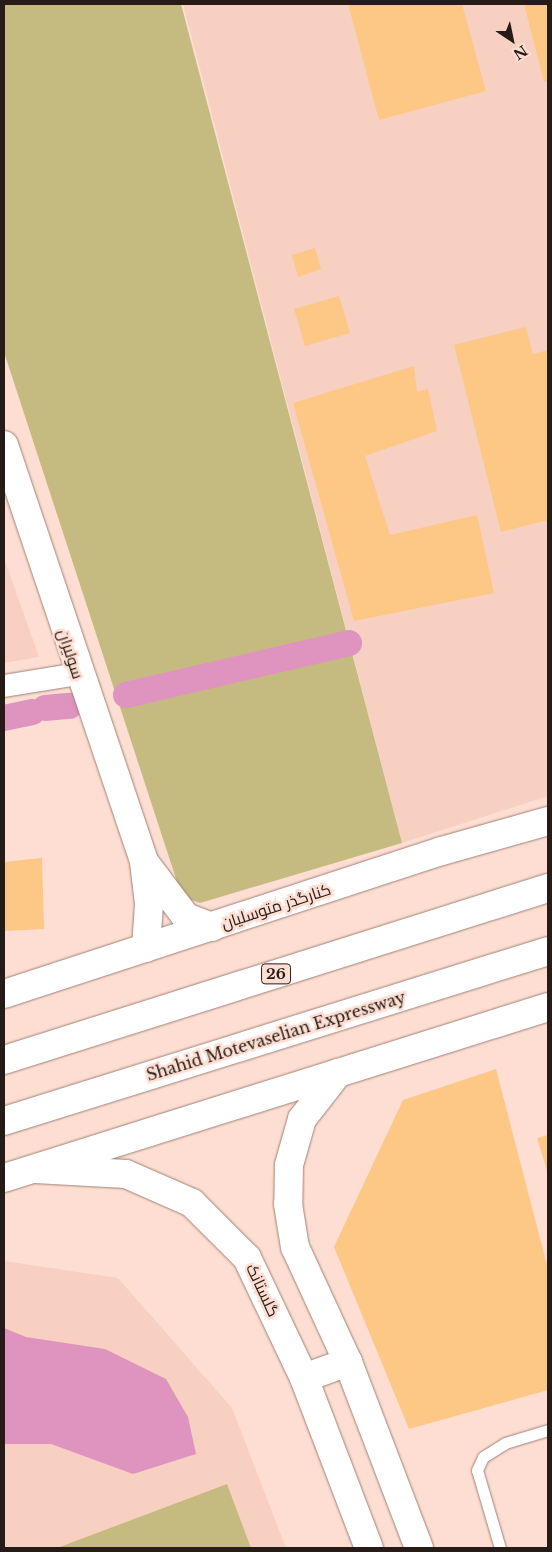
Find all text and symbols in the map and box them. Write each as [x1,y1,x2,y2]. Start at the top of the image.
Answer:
north arrow [487,15,537,65]
text: N [510,41,531,64]
street label: سولیران [54,627,88,681]
street label: کنارگذر متوسلیان [219,879,333,933]
road number: 26 [261,962,291,986]
street label: Shahid Motevaselian Expressway [144,987,408,1085]
street label: گلستانک [242,1260,284,1320]

